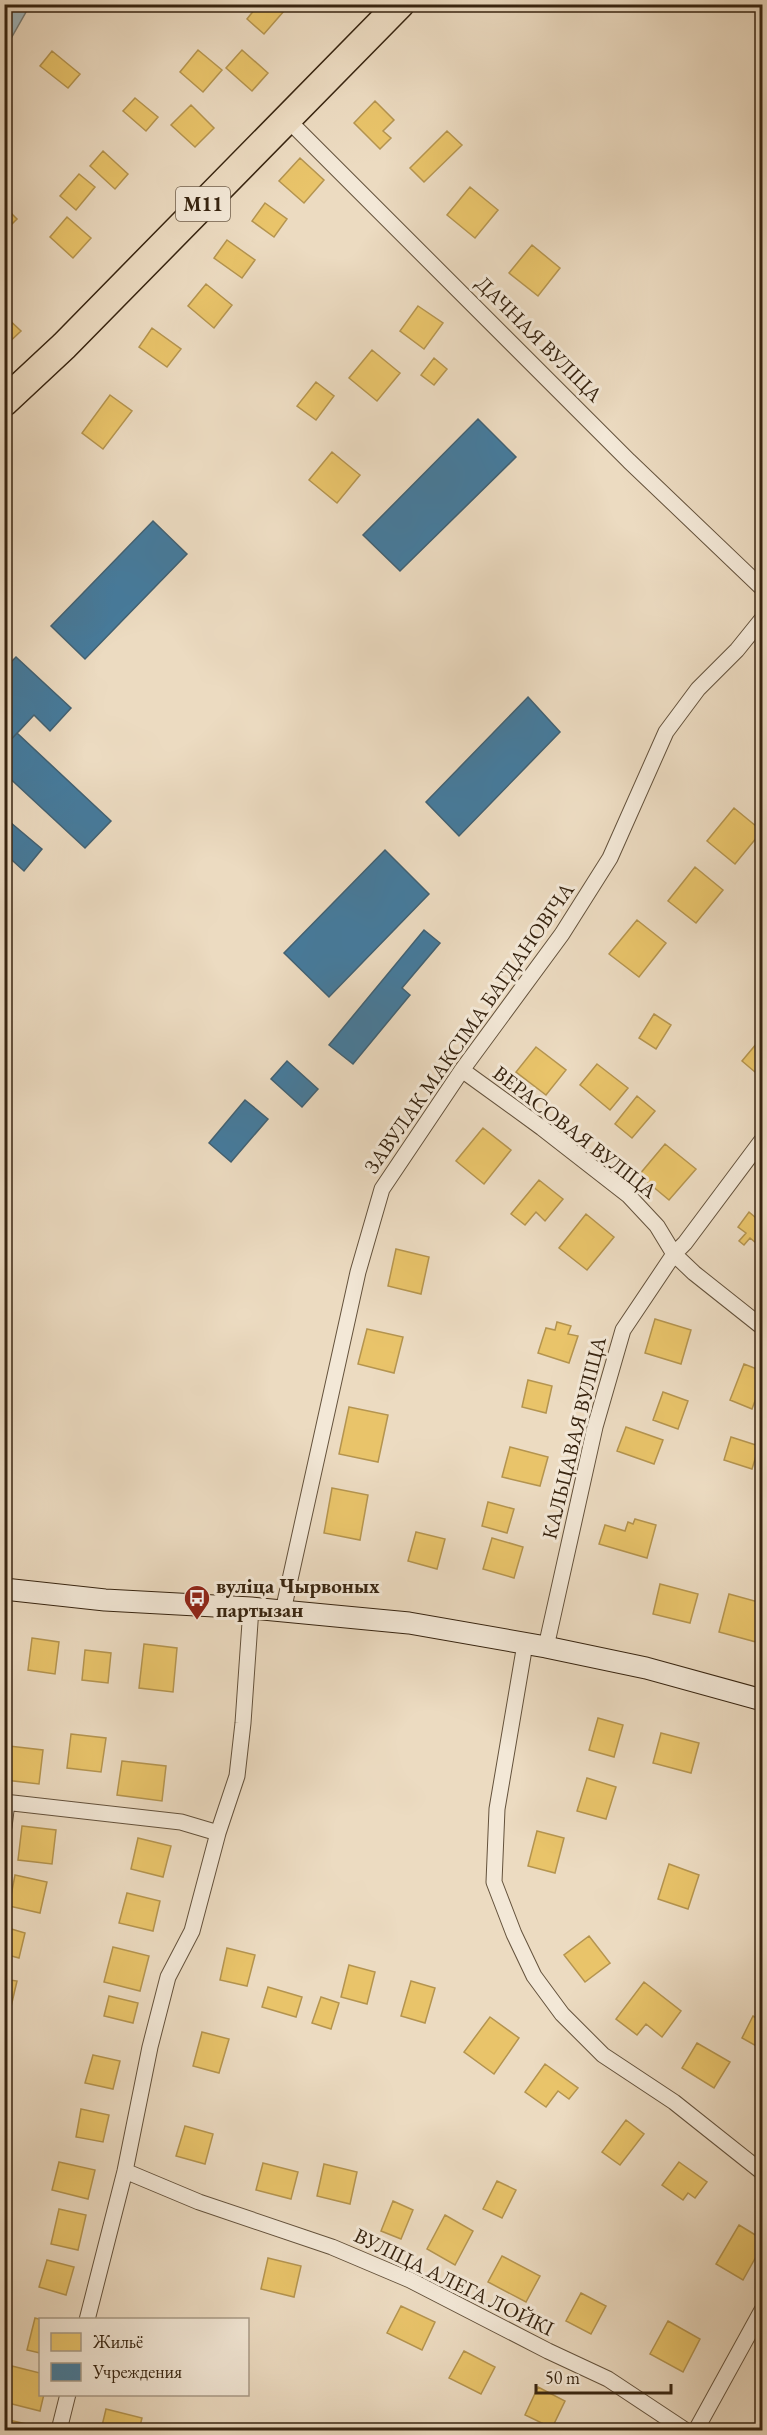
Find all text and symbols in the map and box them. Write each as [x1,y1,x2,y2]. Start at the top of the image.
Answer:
road number: М11 [176,187,230,221]
street label: ДАЧНАЯ ВУЛІЦА [470,270,609,408]
street label: ЗАВУЛАК МАКСІМА БАГДАНОВІЧА [357,877,580,1178]
street label: ВЕРАСОВАЯ ВУЛІЦА [488,1059,663,1204]
street label: КАЛЬЦАВАЯ ВУЛІЦА [535,1333,612,1542]
place label: вуліца Чырвоных партызан [216,1572,380,1623]
bus stop icon: вуліца Чырвоных партызан [182,1583,212,1621]
street label: ВУЛІЦА АЛЕГА ЛОЙКІ [350,2221,559,2342]
legend [39,2318,249,2396]
text: Жильё [92,2330,143,2353]
scale bar [536,2357,671,2395]
text: Учреждения [92,2360,182,2383]
text: 50 m [545,2366,580,2389]

